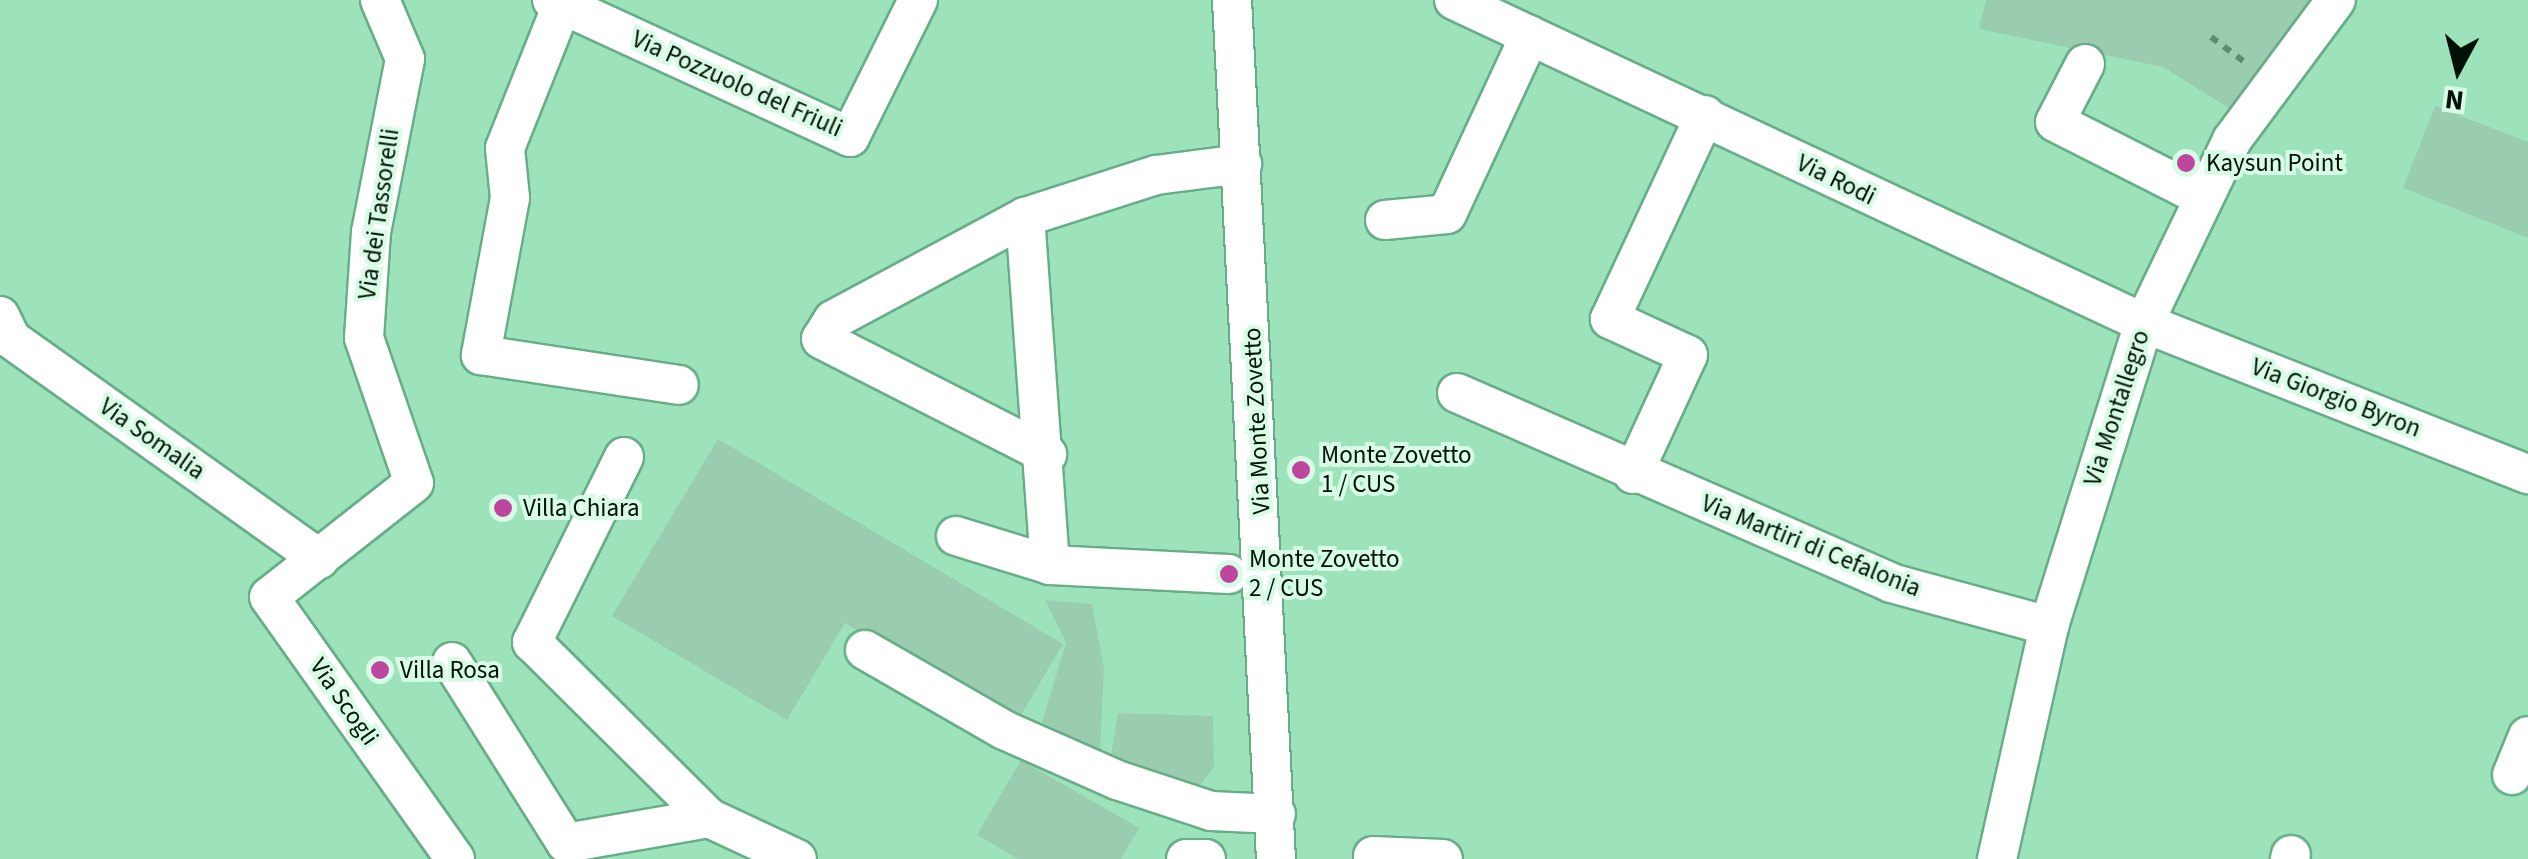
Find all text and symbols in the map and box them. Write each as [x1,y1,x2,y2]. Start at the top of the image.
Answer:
north arrow [2408,20,2508,120]
street label: Via Pozzuolo del Friuli [627,24,847,144]
text: N [2443,79,2466,121]
street label: Via dei Tassorelli [352,127,406,301]
street label: Via Rodi [1792,148,1880,212]
place label: Kaysun Point [2206,148,2343,178]
marker: Kaysun Point [2175,152,2197,174]
street label: Via Montallegro [2078,326,2156,490]
street label: Via Monte Zovetto [1237,327,1277,515]
street label: Via Giorgio Byron [2247,352,2425,444]
street label: Via Somalia [93,392,211,486]
place label: Monte Zovetto 1 / CUS [1321,441,1472,500]
marker: Monte Zovetto 1 / CUS [1290,459,1312,481]
street label: Via Martiri di Cefalonia [1697,488,1925,604]
place label: Villa Chiara [523,493,640,523]
marker: Villa Chiara [492,497,514,519]
place label: Monte Zovetto 2 / CUS [1249,545,1400,604]
marker: Monte Zovetto 2 / CUS [1218,563,1240,585]
street label: Via Scogli [303,653,385,751]
place label: Villa Rosa [400,655,500,685]
marker: Villa Rosa [369,659,391,681]

